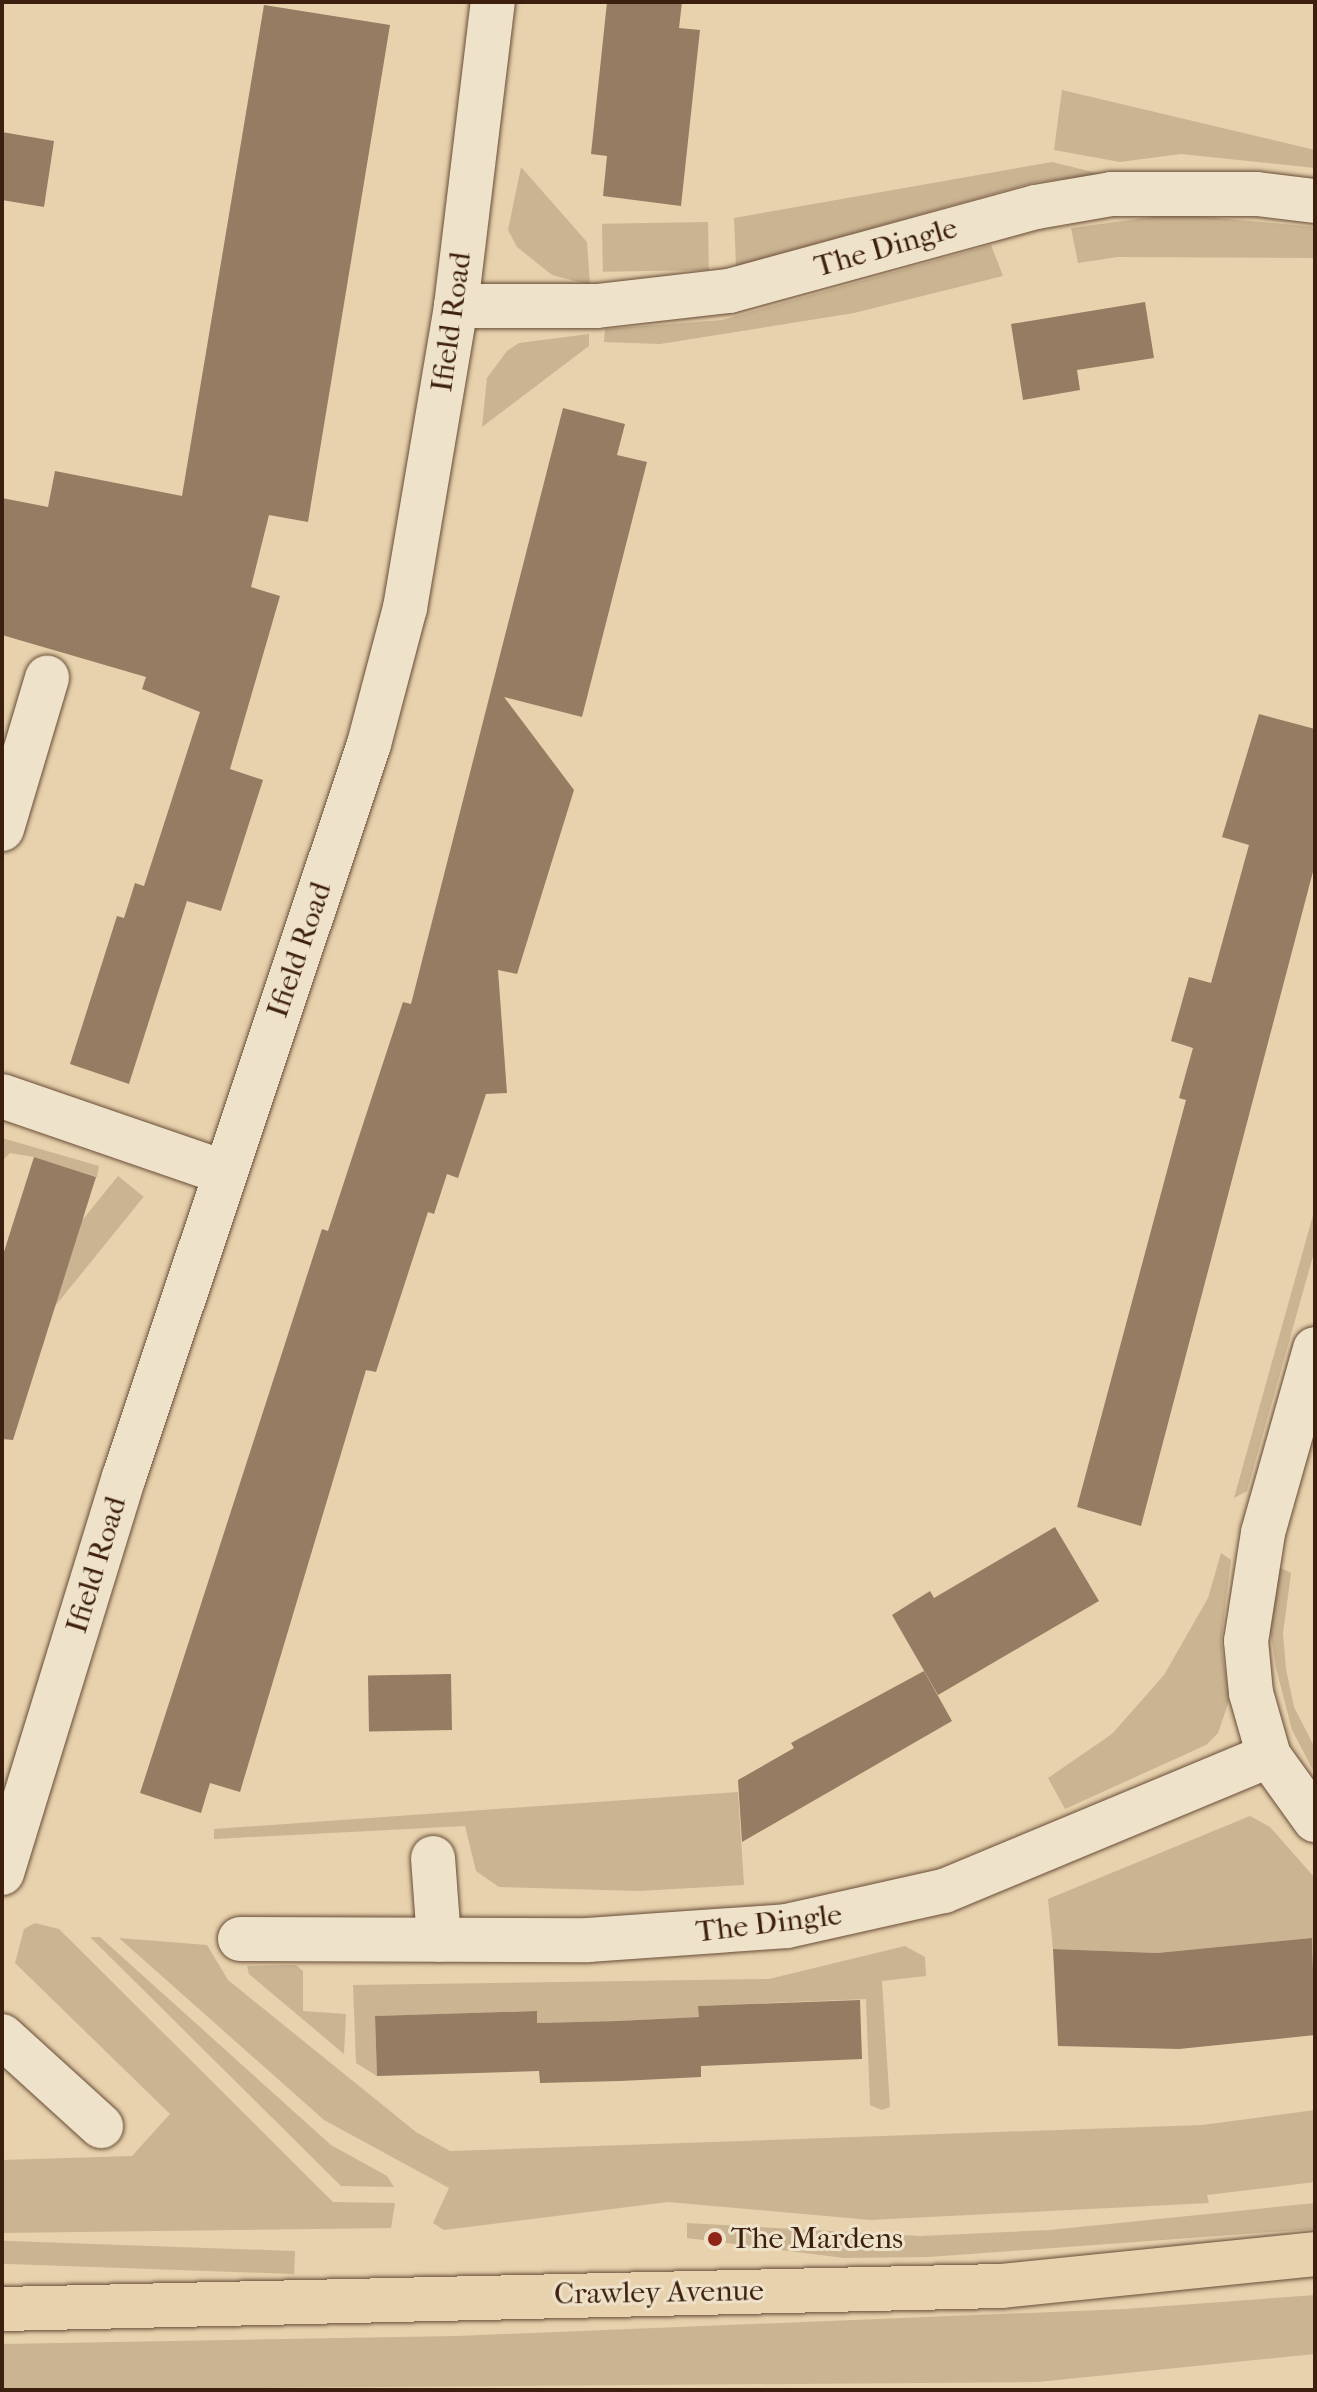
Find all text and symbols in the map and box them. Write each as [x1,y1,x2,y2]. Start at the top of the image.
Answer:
street label: The Dingle [810,210,962,286]
street label: Ifield Road [424,250,480,394]
street label: Ifield Road [260,878,340,1022]
street label: Ifield Road [59,1492,135,1638]
street label: The Dingle [694,1897,844,1951]
place label: The Mardens [731,2221,903,2257]
marker: The Mardens [706,2230,724,2248]
street label: Crawley Avenue [554,2273,764,2313]

